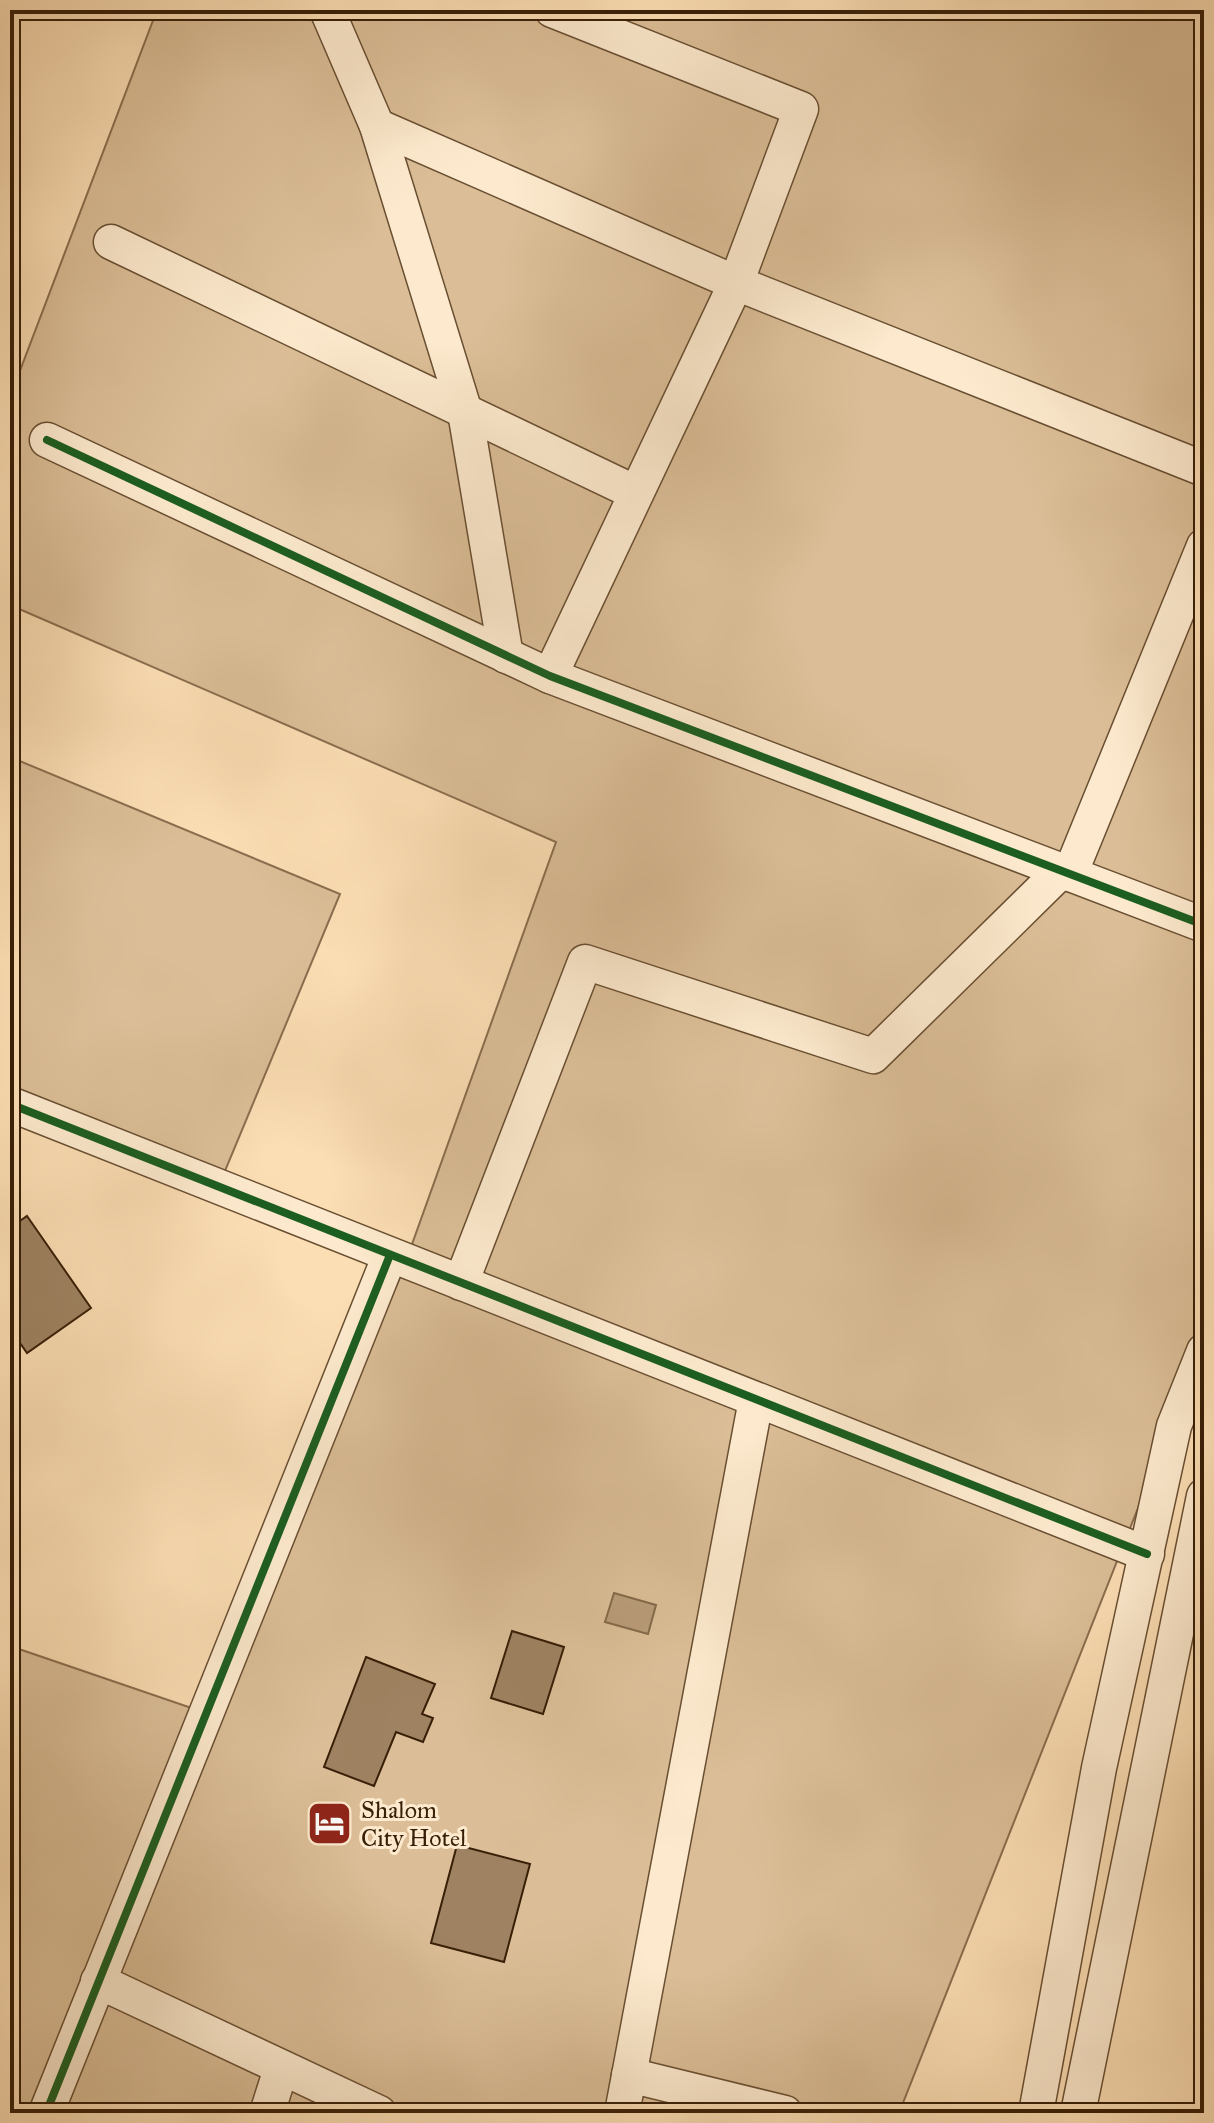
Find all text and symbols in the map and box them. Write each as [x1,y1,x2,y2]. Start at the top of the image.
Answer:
place label: Shalom City Hotel [361,1795,467,1853]
hotel icon: Shalom City Hotel [306,1800,354,1848]

